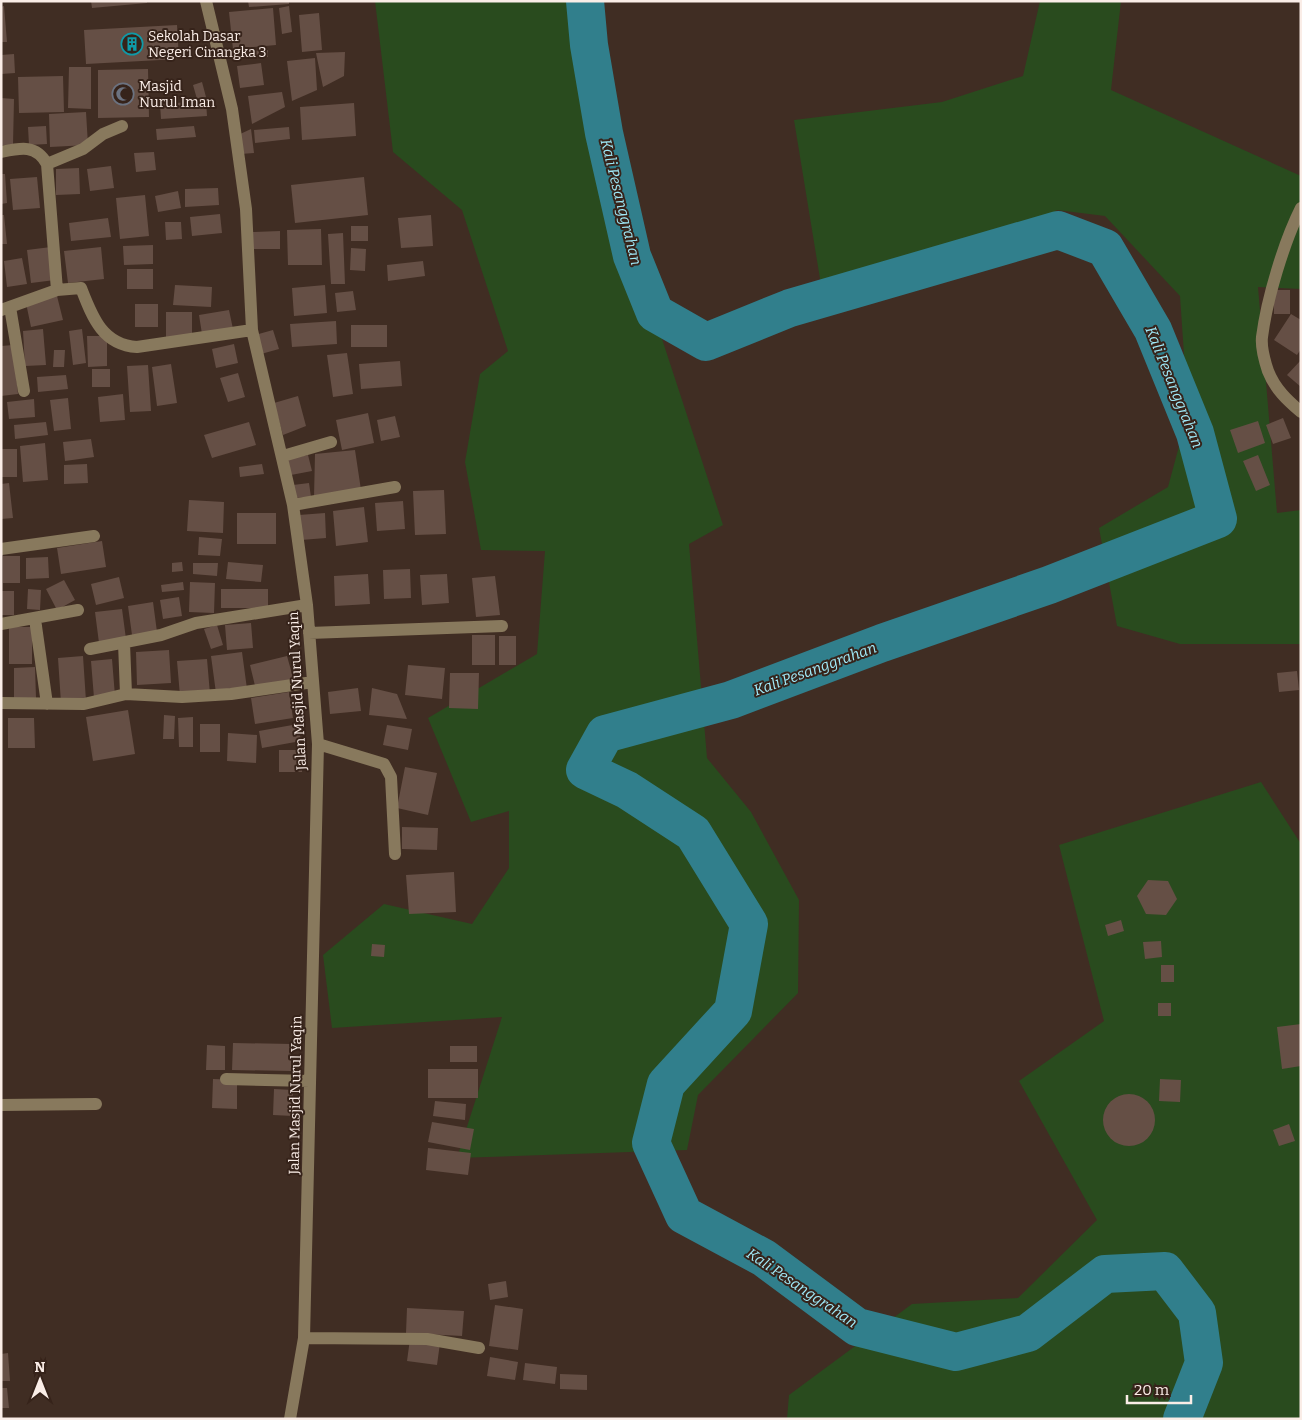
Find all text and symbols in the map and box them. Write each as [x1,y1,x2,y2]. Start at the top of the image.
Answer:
place label: Sekolah Dasar Negeri Cinangka 3 [148,28,267,61]
building icon: Sekolah Dasar Negeri Cinangka 3 [120,32,144,56]
place label: Masjid Nurul Iman [139,78,215,111]
mosque icon: Masjid Nurul Iman [111,82,135,106]
water label: Kali Pesanggrahan [597,137,645,267]
water label: Kali Pesanggrahan [1141,324,1207,450]
street label: Jalan Masjid Nurul Yaqin [285,611,310,772]
water label: Kali Pesanggrahan [751,638,879,700]
street label: Jalan Masjid Nurul Yaqin [286,1015,305,1176]
water label: Kali Pesanggrahan [743,1244,861,1332]
north arrow [15,1355,65,1405]
text: N [35,1359,46,1376]
scale bar [1127,1372,1191,1404]
text: 20 m [1134,1381,1170,1399]

